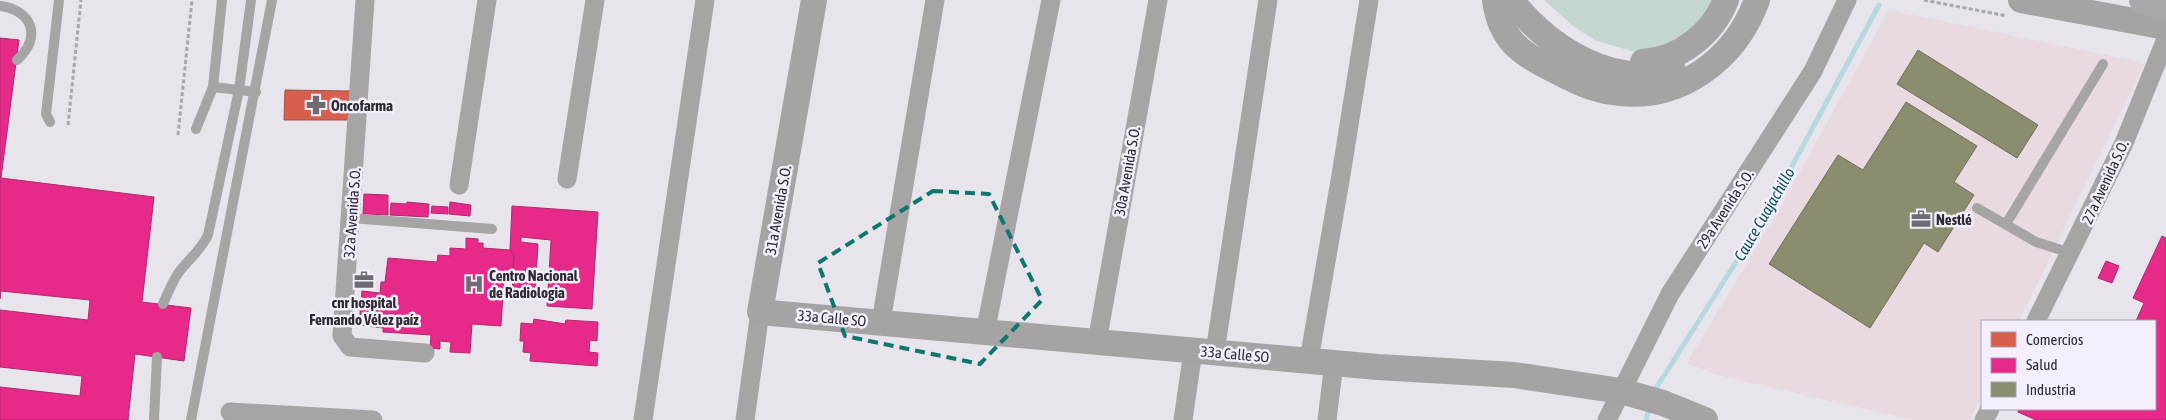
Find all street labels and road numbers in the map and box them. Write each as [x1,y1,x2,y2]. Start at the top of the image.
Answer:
street label: 30a Avenida S.O. [1111,125,1143,217]
street label: 27a Avenida S.O. [2078,137,2132,227]
street label: 31a Avenida S.O. [762,164,794,256]
street label: 29a Avenida S.O. [1693,166,1757,251]
street label: 32a Avenida S.O. [340,167,364,259]
street label: 33a Calle SO [797,307,867,329]
street label: 33a Calle SO [1200,343,1270,365]

